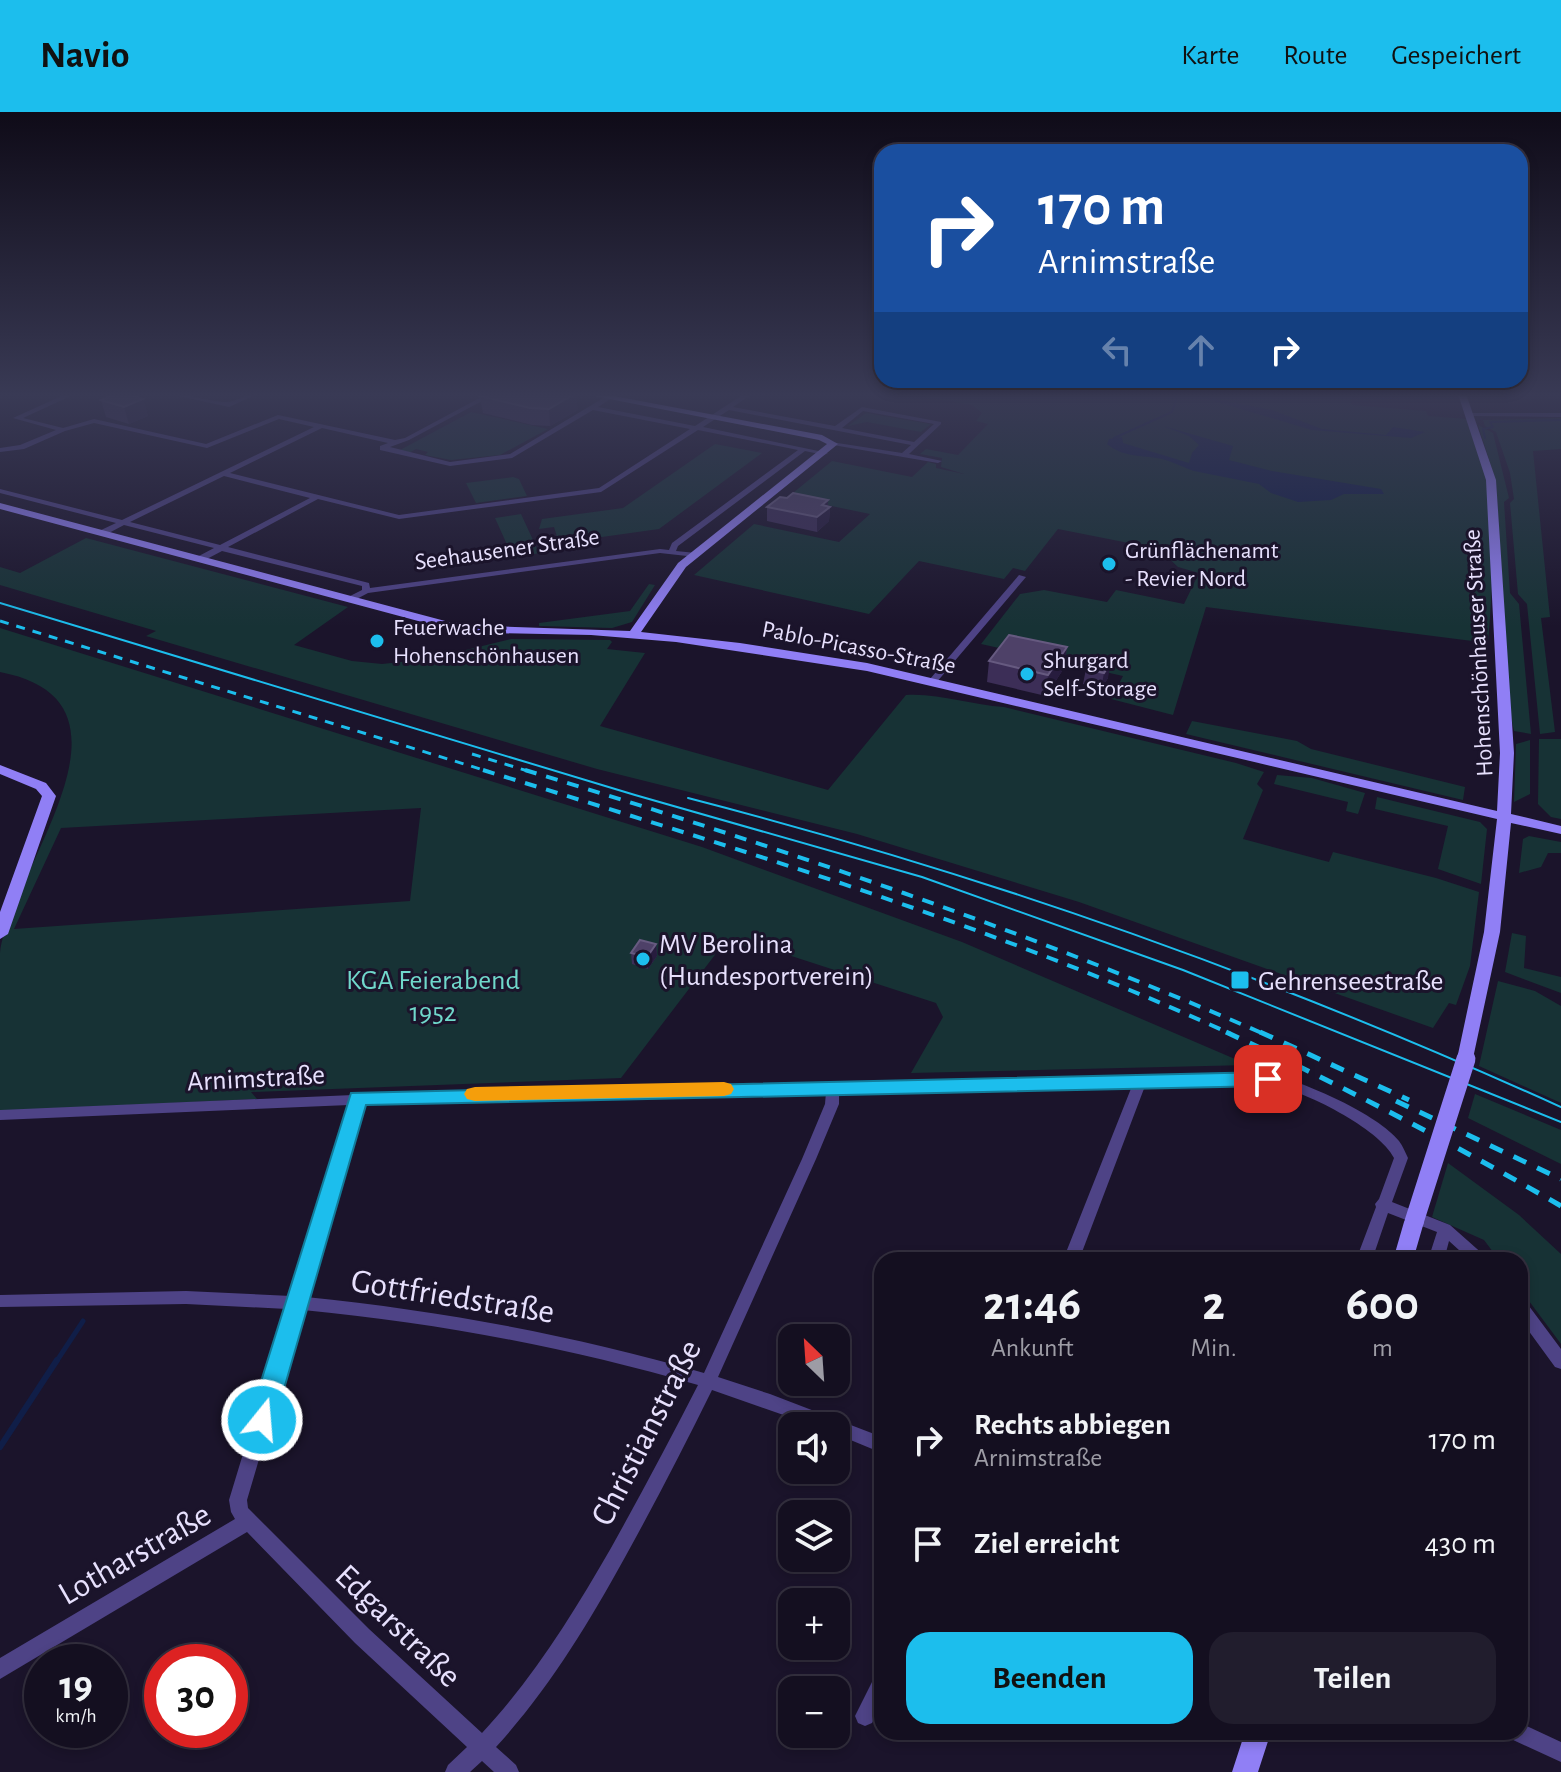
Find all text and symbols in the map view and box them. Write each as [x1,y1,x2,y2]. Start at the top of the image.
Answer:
text: Navio [40,37,129,75]
text: Karte [1181,42,1239,70]
text: Route [1283,42,1347,70]
text: Gespeichert [1391,42,1521,70]
icon: right [906,176,1010,280]
text: 170 m [1038,179,1165,235]
text: Arnimstraße [1038,244,1215,280]
icon: left [1095,328,1139,372]
icon: ahead [1179,328,1223,372]
icon: right [1263,328,1307,372]
street label: Seehausener Straße [413,525,601,575]
street label: Hohenschönhauser Straße [1461,529,1497,777]
place label: Grünflächenamt - Revier Nord [1125,539,1279,591]
marker: Grünflächenamt - Revier Nord [1100,555,1118,573]
place label: Feuerwache Hohenschönhausen [393,616,579,668]
street label: Pablo-Picasso-Straße [760,617,958,679]
marker: Feuerwache Hohenschönhausen [368,632,386,650]
place label: Shurgard Self-Storage [1043,649,1157,701]
marker: Shurgard Self-Storage [1018,665,1036,683]
place label: MV Berolina (Hundesportverein) [659,931,874,991]
marker: MV Berolina (Hundesportverein) [634,950,652,968]
park label: KGA Feierabend 1952 [346,967,520,1027]
place label: Gehrenseestraße [1258,968,1443,996]
marker: Gehrenseestraße [1229,969,1251,991]
pin [1234,1045,1302,1113]
icon: arrive [1246,1057,1290,1101]
street label: Arnimstraße [186,1061,326,1097]
street label: Gottfriedstraße [349,1264,557,1330]
text: 21:46 [983,1281,1081,1329]
text: 2 [1202,1281,1225,1329]
text: 600 [1346,1281,1419,1329]
north arrow [778,1324,850,1396]
map controls [778,1324,850,1748]
street label: Christianstraße [586,1335,708,1531]
text: Ankunft [991,1335,1073,1361]
text: Min. [1190,1335,1237,1361]
text: m [1372,1335,1393,1361]
position arrow [220,1378,304,1462]
text: Rechts abbiegen [974,1410,1171,1440]
button: sound [778,1412,850,1484]
icon: right [906,1418,950,1462]
text: 170 m [1428,1425,1496,1455]
text: Arnimstraße [974,1445,1102,1471]
street label: Lotharstraße [53,1498,217,1612]
button: layers [778,1500,850,1572]
icon: arrive [906,1522,950,1566]
text: Ziel erreicht [974,1529,1119,1559]
text: 430 m [1424,1529,1496,1559]
street label: Edgarstraße [328,1559,467,1694]
button: + [778,1588,850,1660]
button: Beenden [906,1632,1193,1724]
button: Teilen [1209,1632,1496,1724]
speed limit sign: 30 [144,1644,248,1748]
text: 19 [59,1666,93,1706]
button: − [778,1676,850,1748]
text: km/h [55,1706,97,1726]

